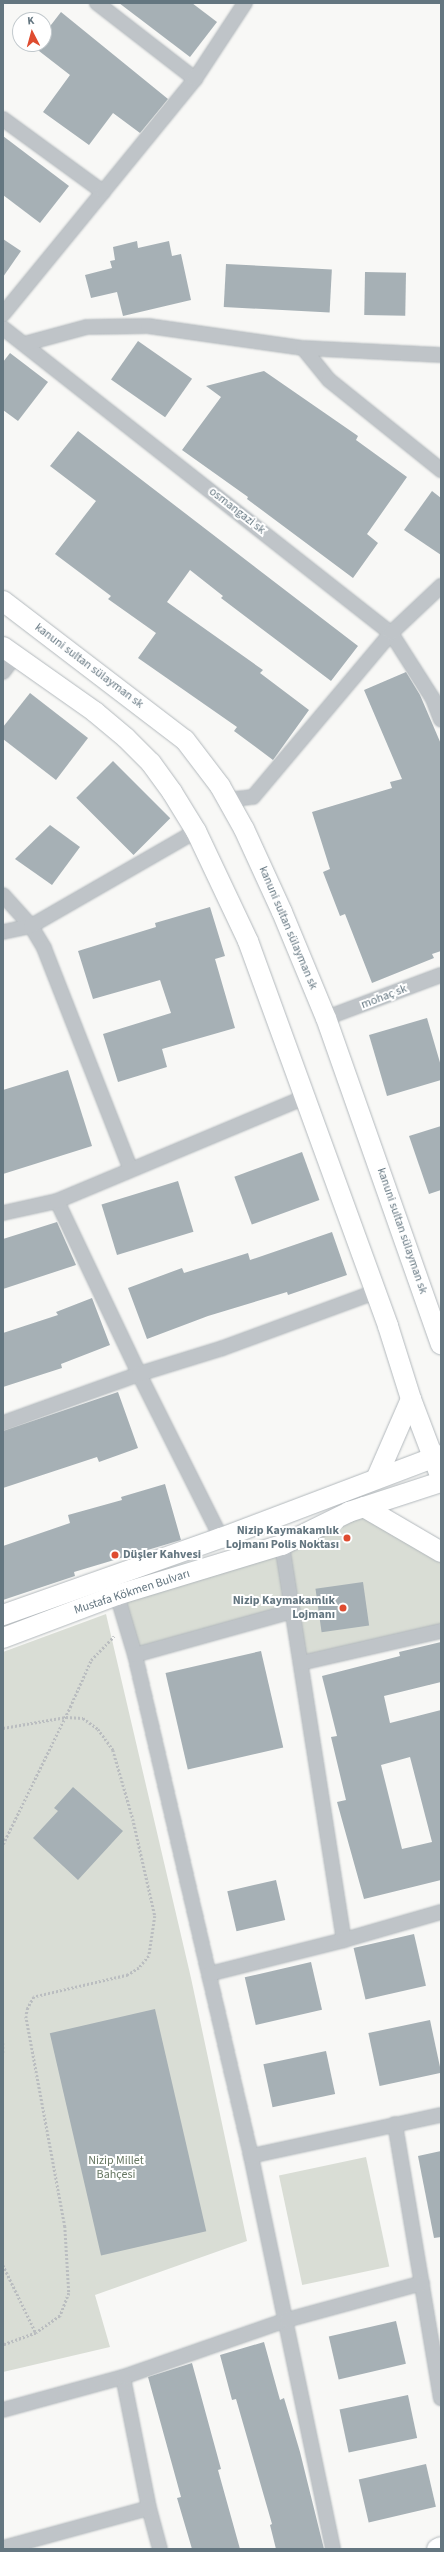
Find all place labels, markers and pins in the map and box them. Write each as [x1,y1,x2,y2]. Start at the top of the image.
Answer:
place label: Nizip Kaymakamlık Lojmanı Polis Noktası [226,1524,339,1552]
marker: Nizip Kaymakamlık Lojmanı Polis Noktası [342,1533,352,1543]
place label: Düşler Kahvesi [123,1548,201,1562]
marker: Düşler Kahvesi [110,1550,120,1560]
place label: Nizip Kaymakamlık Lojmanı [233,1594,335,1622]
marker: Nizip Kaymakamlık Lojmanı [338,1603,348,1613]

